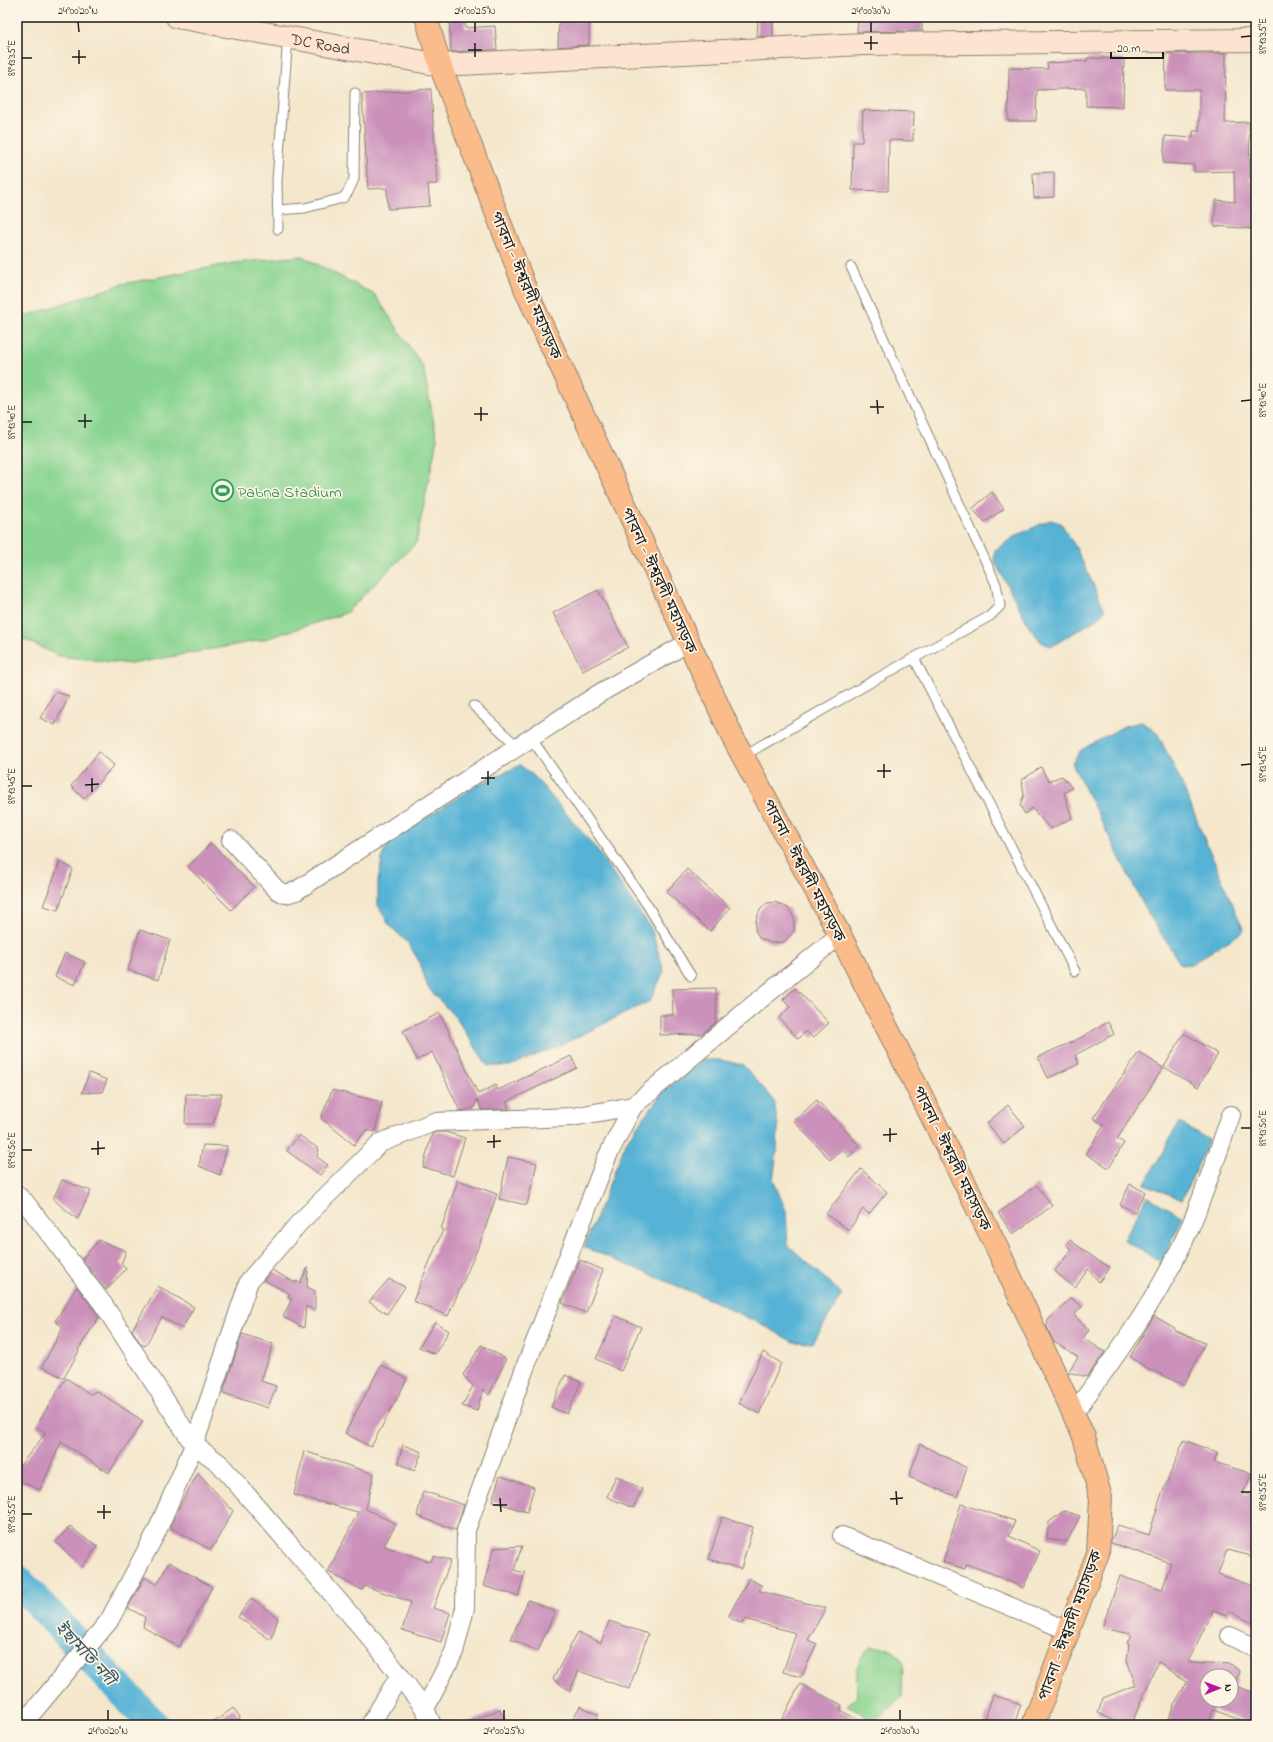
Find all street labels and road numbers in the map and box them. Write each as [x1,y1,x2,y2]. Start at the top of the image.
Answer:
street label: DC Road [288,28,352,62]
street label: পাবনা - ঈশ্বরদী মহাসড়ক [483,208,568,364]
street label: পাবনা - ঈশ্বরদী মহাসড়ক [614,504,703,659]
street label: পাবনা - ঈশ্বরদী মহাসড়ক [755,795,852,948]
street label: পাবনা - ঈশ্বরদী মহাসড়ক [906,1082,997,1236]
street label: পাবনা - ঈশ্বরদী মহাসড়ক [1032,1546,1110,1704]

